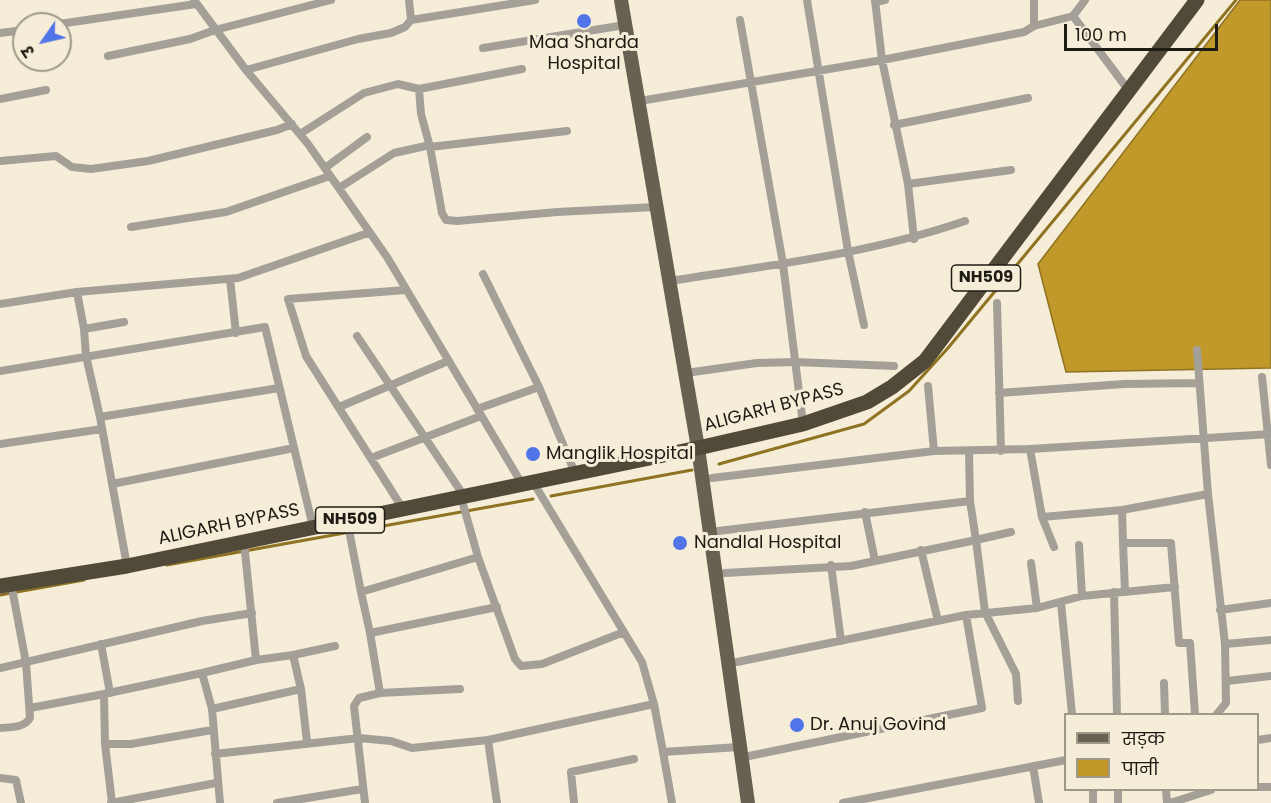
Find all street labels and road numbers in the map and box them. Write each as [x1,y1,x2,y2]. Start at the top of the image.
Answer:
road number: NH509 [952,265,1020,291]
street label: ALIGARH BYPASS [702,379,846,437]
street label: ALIGARH BYPASS [156,499,302,551]
road number: NH509 [316,507,385,533]

